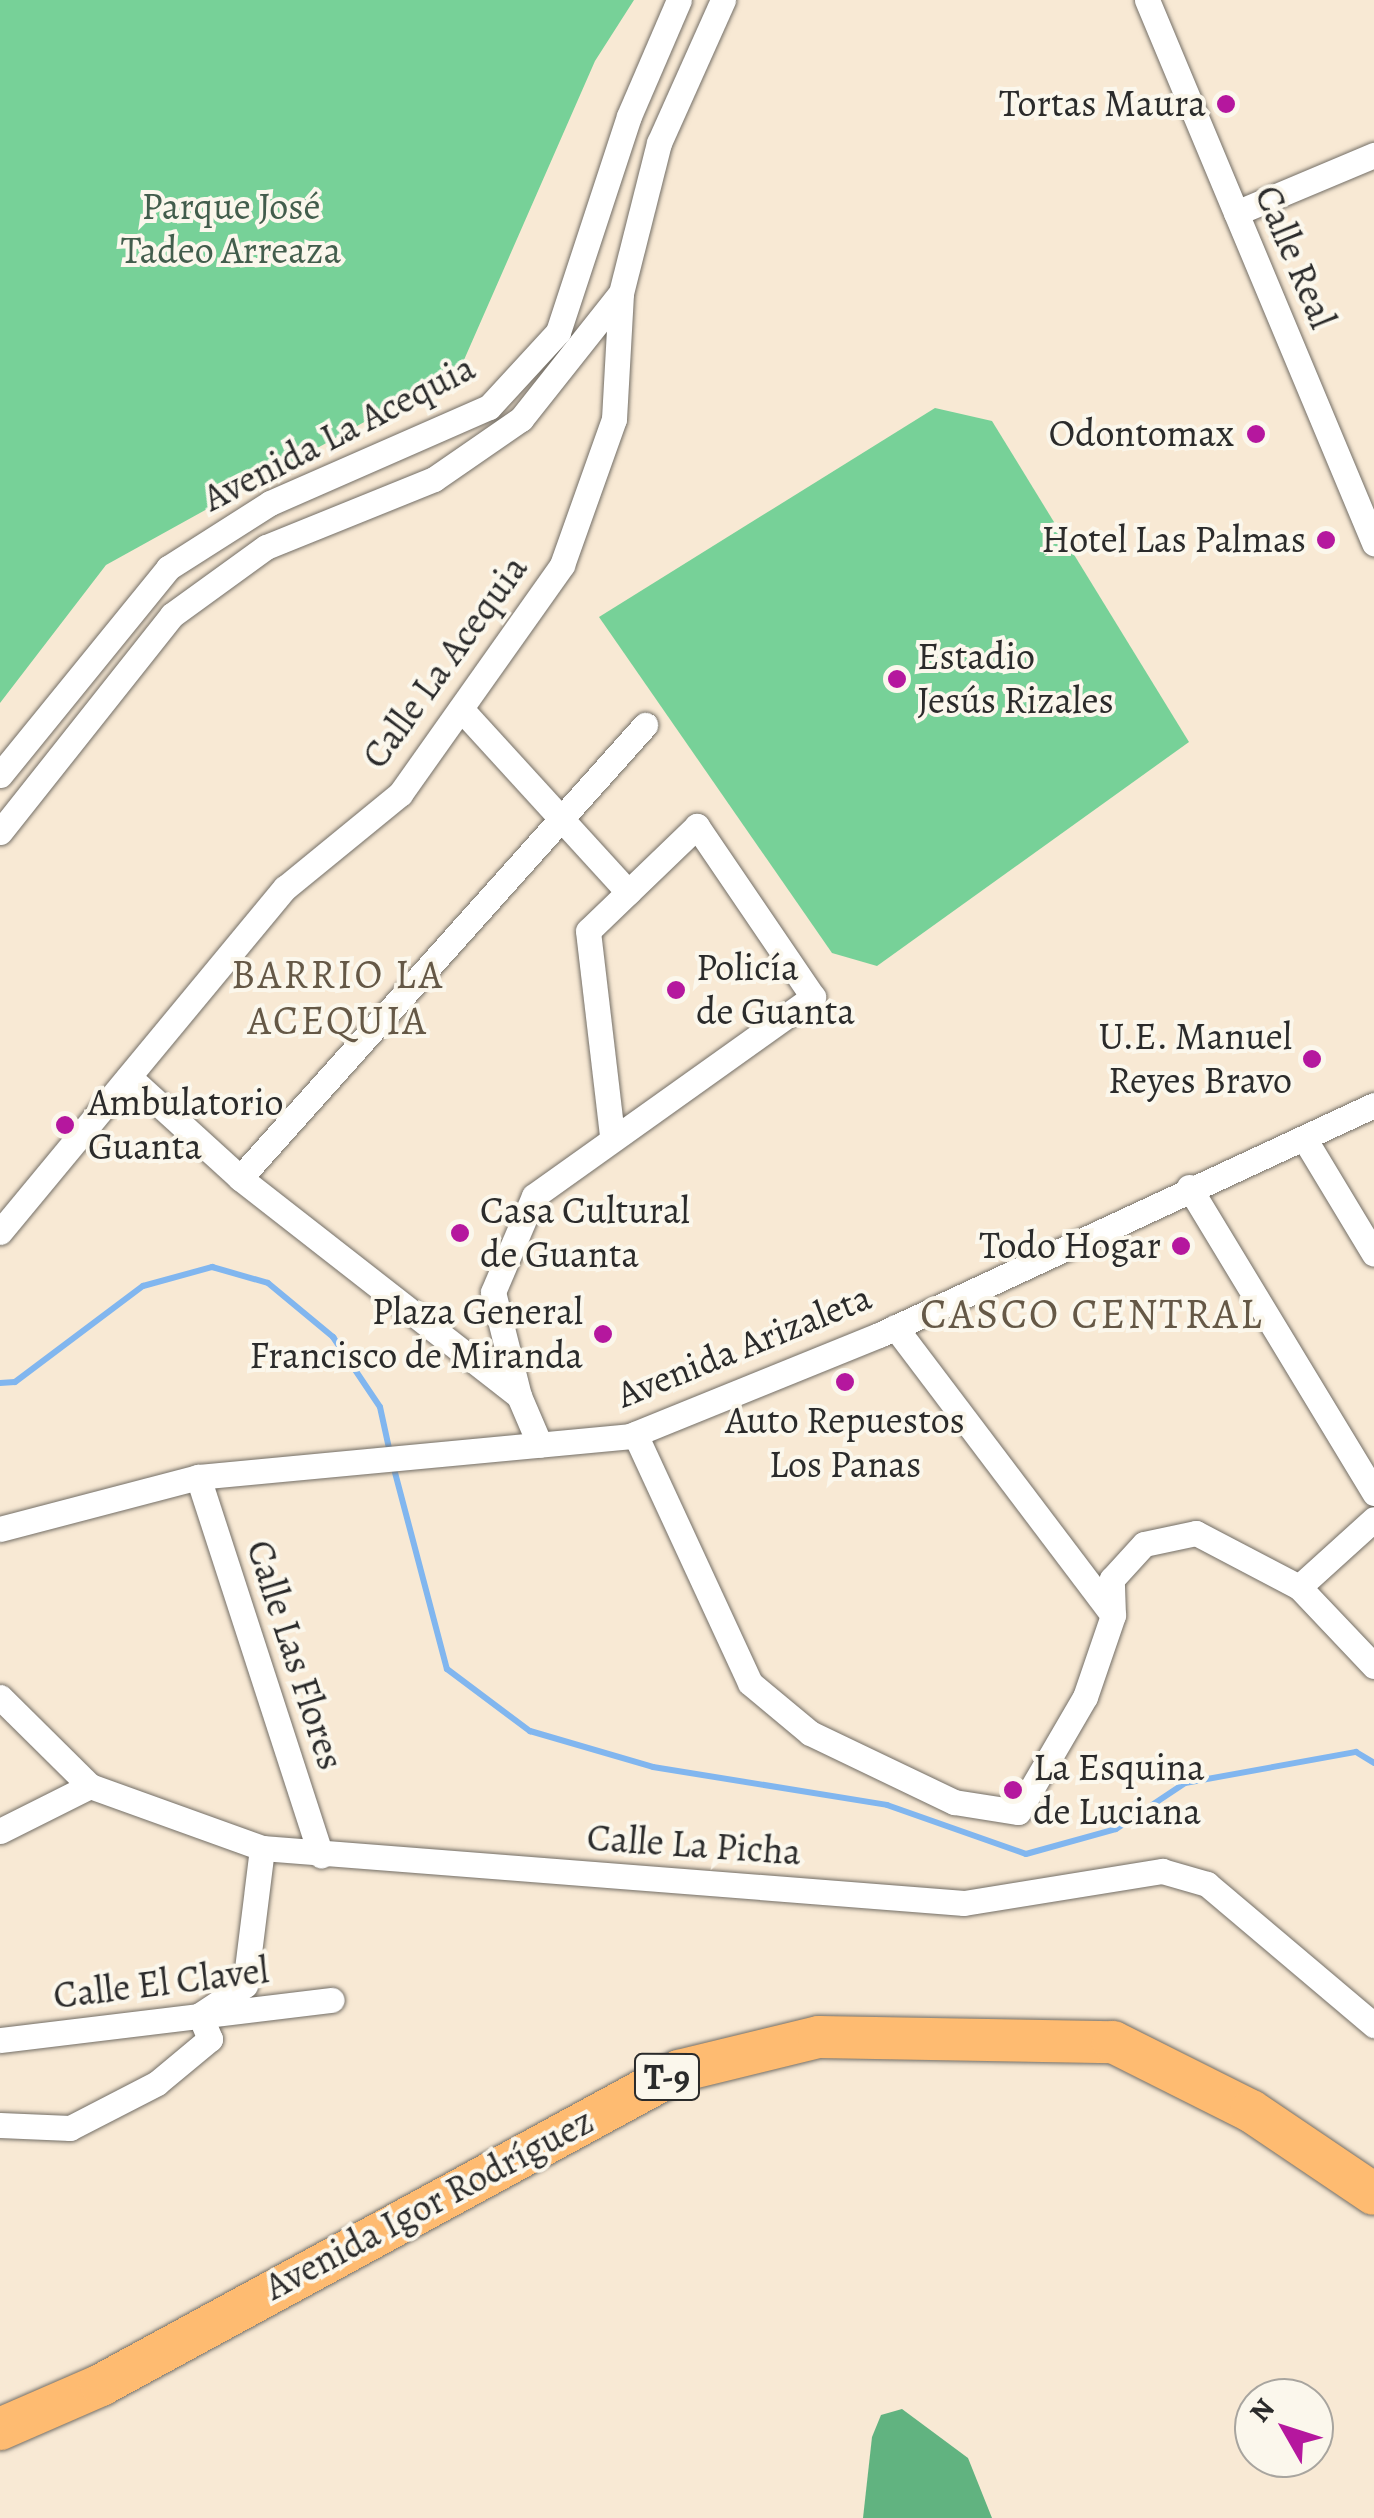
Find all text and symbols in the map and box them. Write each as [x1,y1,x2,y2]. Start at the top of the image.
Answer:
place label: Tortas Maura [999,81,1206,127]
marker: Tortas Maura [1215,93,1237,115]
street label: Calle Real [1245,179,1345,335]
park label: Parque José Tadeo Arreaza [121,184,341,274]
street label: Avenida La Acequia [195,345,483,521]
place label: Odontomax [1049,411,1234,457]
marker: Odontomax [1243,421,1269,447]
place label: Hotel Las Palmas [1041,517,1306,563]
marker: Hotel Las Palmas [1315,529,1337,551]
street label: Calle La Acequia [353,547,537,777]
place label: Estadio Jesús Rizales [917,634,1114,724]
marker: Estadio Jesús Rizales [886,668,908,690]
place label: Policía de Guanta [696,945,855,1034]
district label: BARRIO LA ACEQUIA [231,951,445,1045]
marker: Policía de Guanta [665,979,687,1001]
place label: U.E. Manuel Reyes Bravo [1098,1014,1292,1104]
marker: U.E. Manuel Reyes Bravo [1301,1048,1323,1070]
place label: Ambulatorio Guanta [88,1080,284,1170]
marker: Ambulatorio Guanta [52,1112,78,1138]
place label: Casa Cultural de Guanta [480,1188,690,1278]
marker: Casa Cultural de Guanta [449,1222,471,1244]
place label: Todo Hogar [979,1223,1161,1269]
marker: Todo Hogar [1170,1235,1192,1257]
street label: Avenida Arizaleta [610,1274,878,1418]
place label: Plaza General Francisco de Miranda [249,1289,583,1378]
district label: CASCO CENTRAL [920,1289,1264,1339]
marker: Plaza General Francisco de Miranda [592,1323,614,1345]
marker: Auto Repuestos Los Panas [834,1371,856,1393]
place label: Auto Repuestos Los Panas [725,1398,965,1488]
street label: Calle Las Flores [236,1535,354,1775]
place label: La Esquina de Luciana [1033,1745,1205,1835]
marker: La Esquina de Luciana [1002,1779,1024,1801]
street label: Calle La Picha [585,1815,803,1875]
street label: Calle El Clavel [51,1947,271,2019]
road number: T-9 [632,2047,702,2107]
street label: Avenida Igor Rodríguez [257,2098,601,2310]
north arrow [1234,2378,1334,2478]
text: N [1241,2391,1283,2430]

